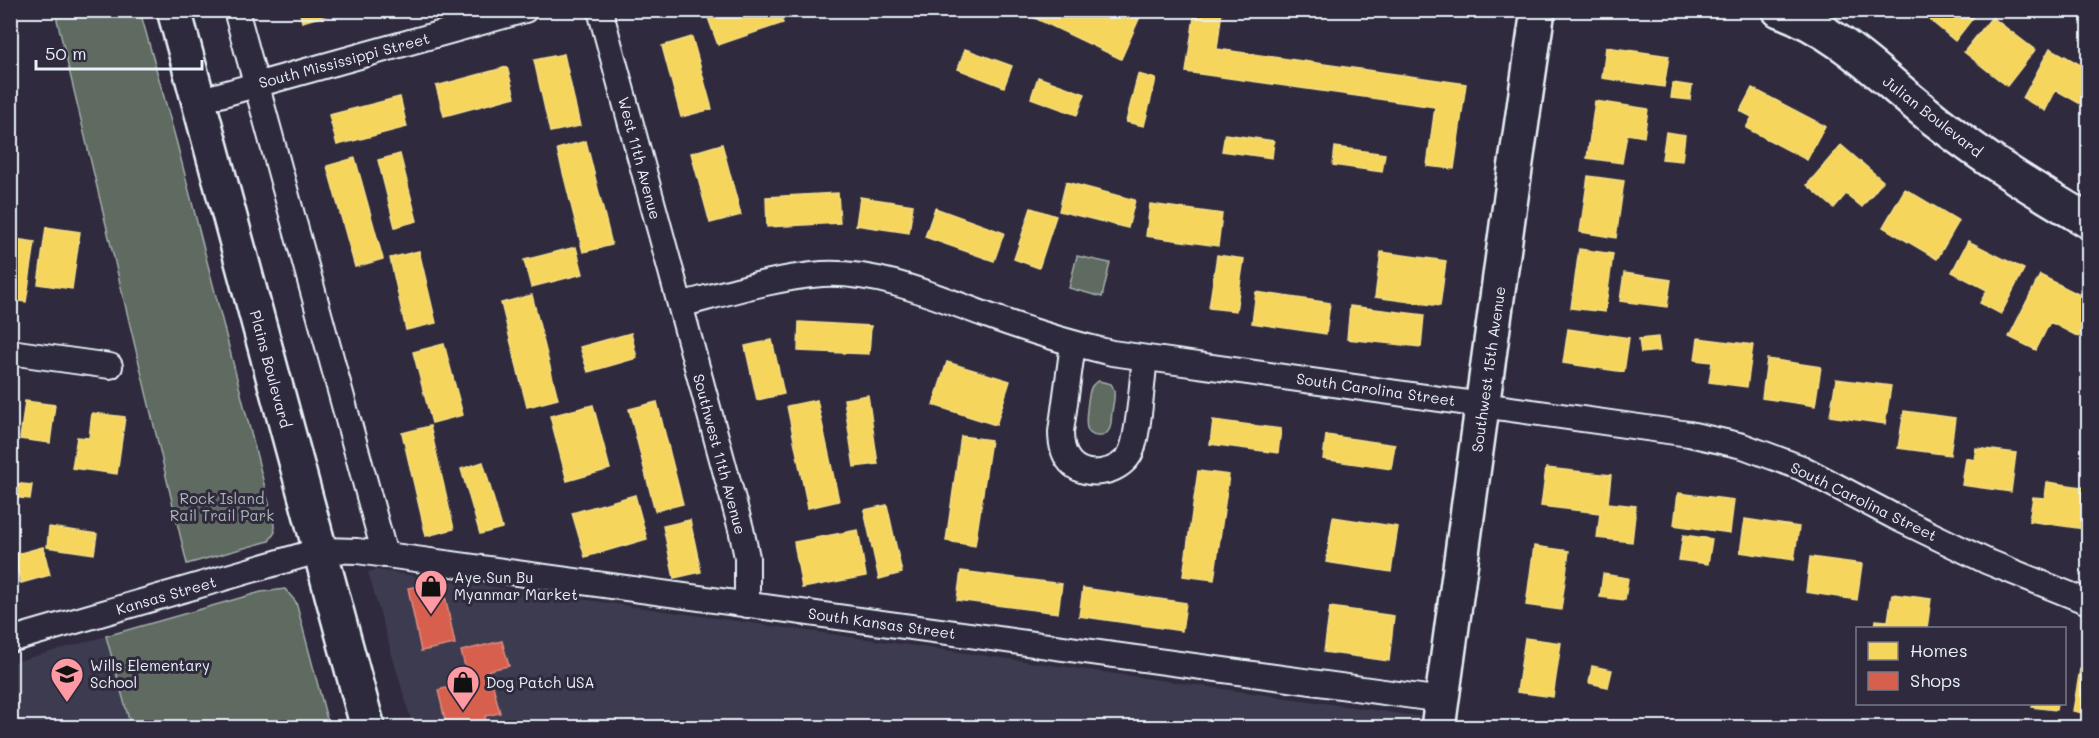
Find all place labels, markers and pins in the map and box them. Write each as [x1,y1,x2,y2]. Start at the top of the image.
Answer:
place label: Aye Sun Bu Myanmar Market [454,567,578,604]
shop icon: Aye Sun Bu Myanmar Market [413,568,449,615]
place label: Wills Elementary School [90,655,210,692]
school or university icon: Wills Elementary School [49,656,85,703]
shop icon: Dog Patch USA [445,664,481,711]
place label: Dog Patch USA [486,672,595,692]

